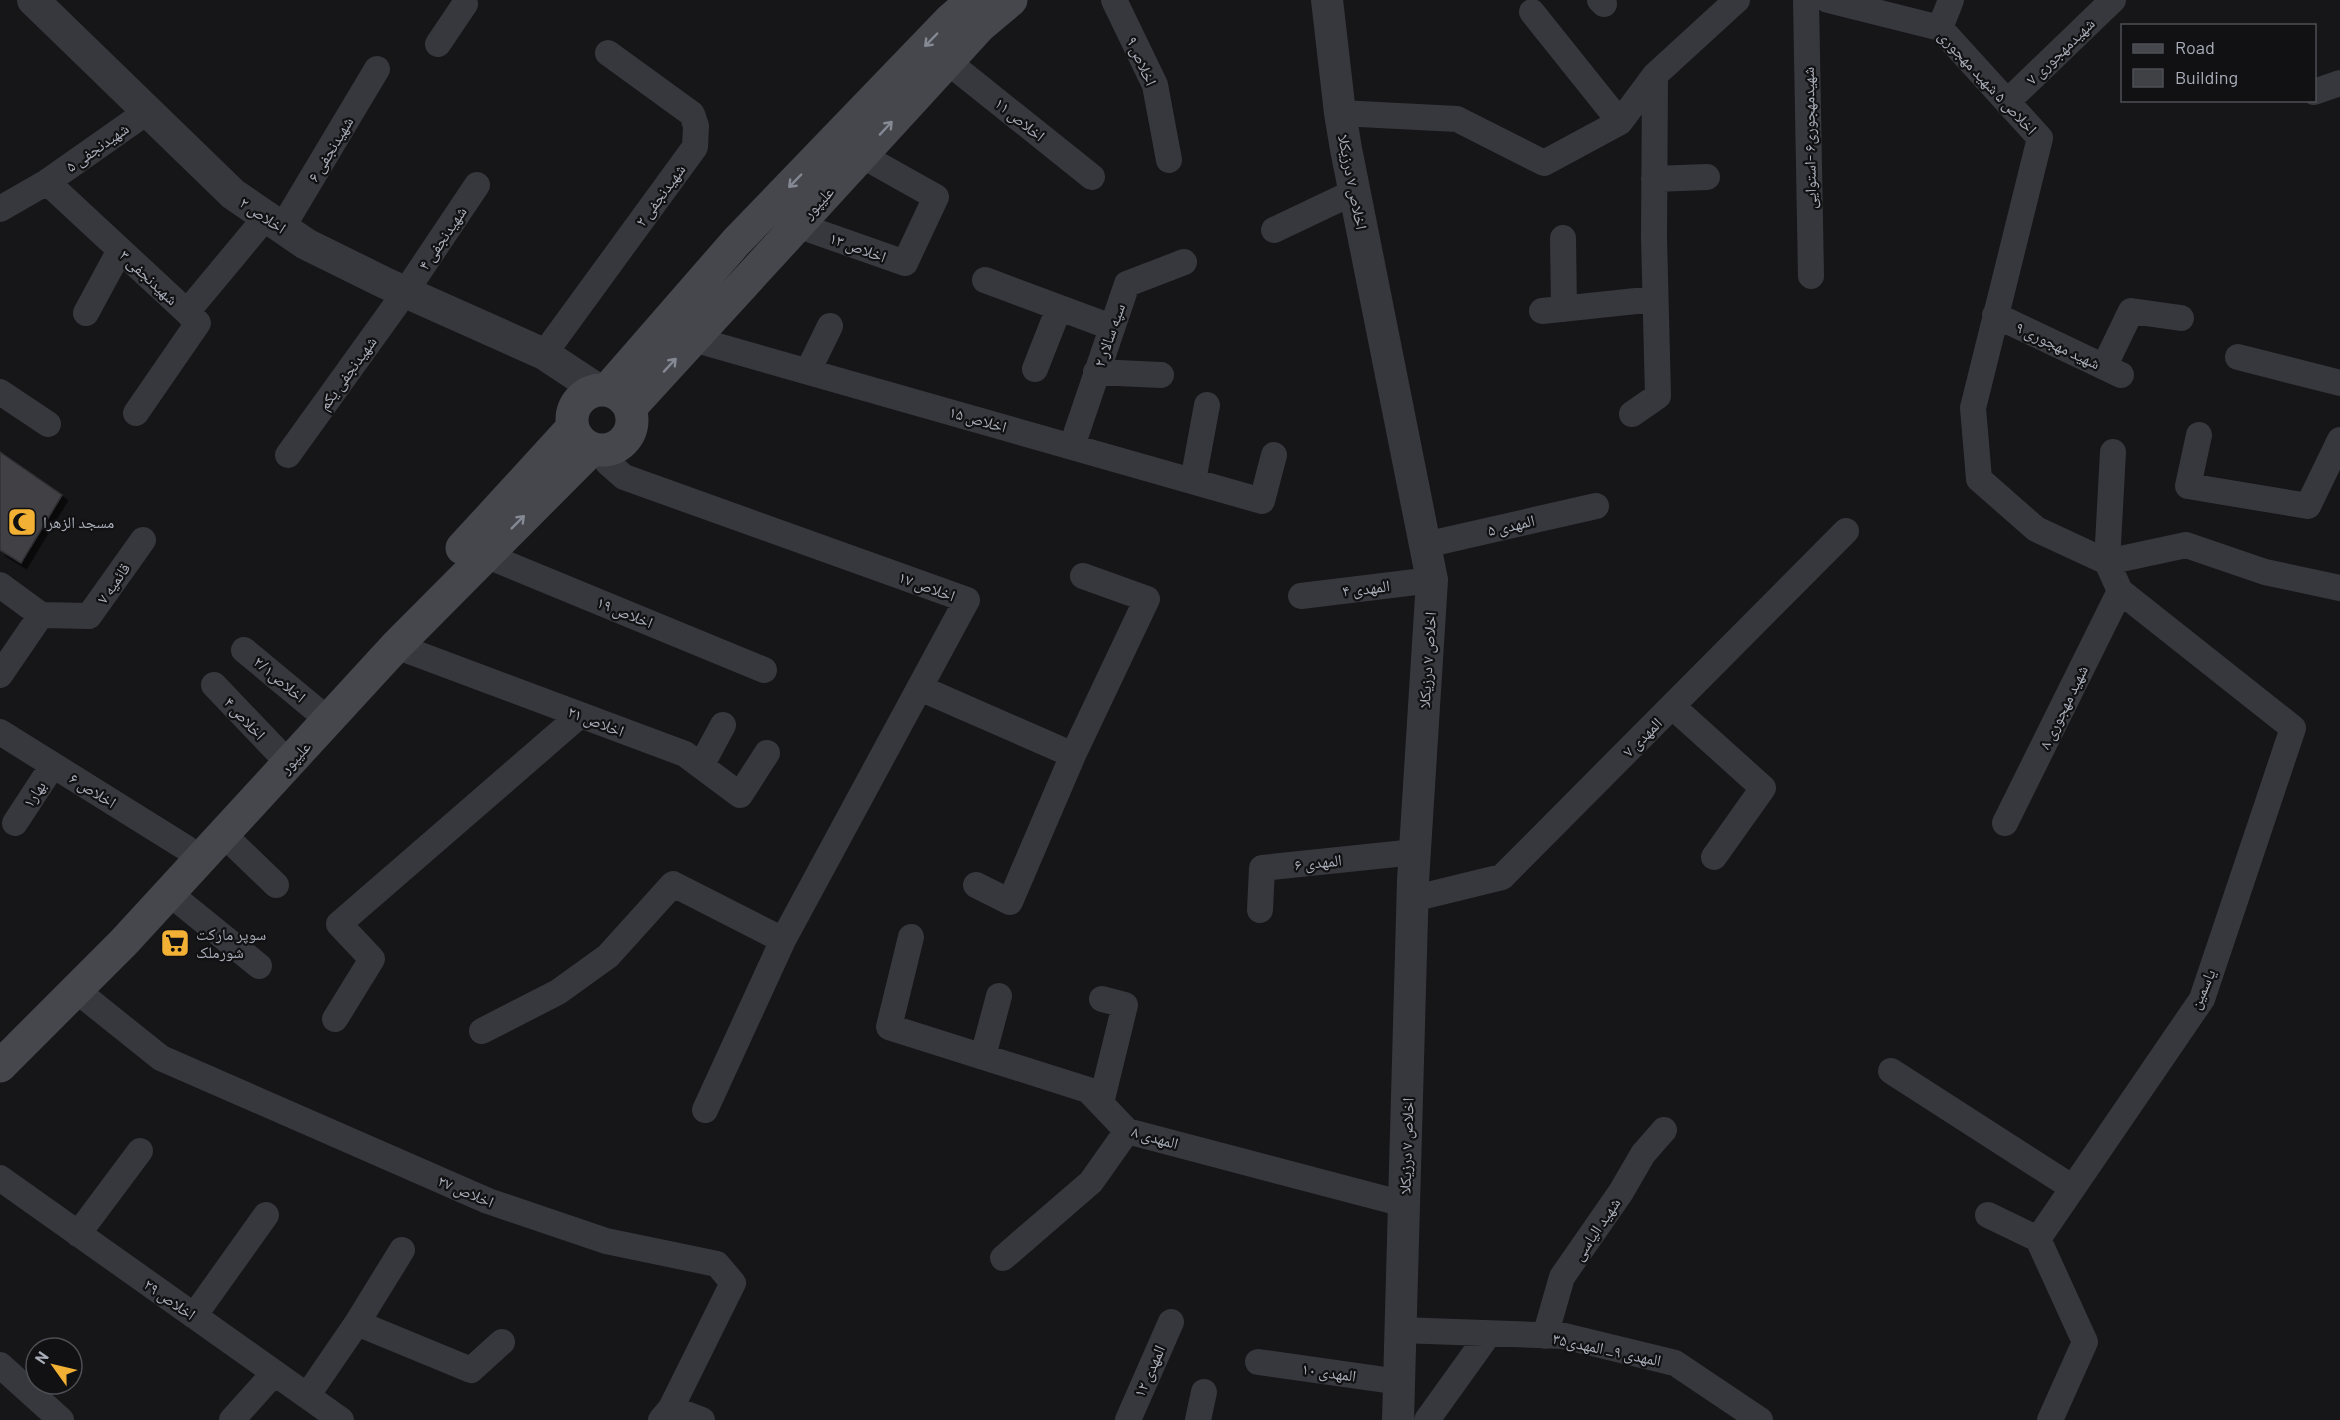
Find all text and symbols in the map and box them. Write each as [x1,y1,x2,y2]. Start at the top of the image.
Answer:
street label: شهیدمهجوری ۷ [2021,13,2099,89]
legend [2121,24,2316,102]
street label: اخلاص ۵ شهید مهجوری [1934,26,2042,139]
one-way arrow [923,33,938,48]
street label: اخلاص ۹ [1121,33,1162,89]
text: Road [2175,36,2215,58]
text: Building [2175,66,2238,88]
street label: شهیدمهجوری۶ -استوایی [1798,67,1821,209]
street label: اخلاص ۱۱ [990,93,1049,146]
street label: شهیدنجفی ۶ [303,113,358,186]
street label: شهیدنجفی ۵ [62,118,133,177]
one-way arrow [879,121,893,136]
street label: اخلاص ۷ درزیکلا [1333,133,1372,231]
street label: شهیدنجفی ۲ [631,160,690,231]
one-way arrow [788,173,803,188]
street label: علیپور [797,182,838,223]
street label: اخلاص ۲ [235,192,290,239]
street label: شهیدنجفی ۴ [413,202,471,274]
street label: اخلاص ۱۳ [827,228,889,267]
street label: شهیدنجفی ۳ [115,245,182,310]
street label: سپه سالار ۲ [1089,300,1129,370]
street label: شهید مهجوری ۹ [2012,317,2104,374]
street label: شهیدنجفی یکم [313,332,381,415]
one-way arrow [662,357,677,372]
street label: اخلاص ۱۵ [947,401,1009,438]
mosque icon: مسجد الزهرا [6,506,38,538]
street label: المهدی ۵ [1485,510,1537,541]
place label: مسجد الزهرا [43,512,114,532]
one-way arrow [511,514,526,529]
street label: قائمیه ۷ [92,559,134,607]
street label: اخلاص ۱۷ [896,567,958,606]
street label: المهدی ۴ [1341,575,1391,602]
street label: اخلاص ۱۹ [594,592,656,633]
street label: اخلاص ۷ درزیکلا [1414,611,1441,709]
street label: اخلاص۲/۱ [249,651,310,707]
street label: شهید مهجوری ۸ [2034,662,2093,753]
street label: اخلاص ۴ [219,692,270,744]
street label: اخلاص ۲۱ [565,701,627,742]
street label: المهدی ۷ [1618,713,1667,762]
street label: علیپور [274,736,315,778]
street label: اخلاص ۶ [65,768,120,813]
street label: بهار۱ [18,777,50,811]
street label: المهدی ۶ [1293,850,1343,875]
place label: سوپر مارکت شورملک [196,924,266,962]
supermarket icon: سوپر مارکت شورملک [159,927,191,959]
street label: یاسمین [2184,966,2221,1013]
street label: اخلاص ۷ درزیکلا [1394,1097,1419,1195]
street label: المهدی ۸ [1129,1121,1181,1154]
street label: اخلاص ۲۷ [435,1170,497,1213]
street label: شهید الیاسی [1568,1194,1625,1265]
street label: اخلاص ۲۹ [140,1274,200,1325]
street label: المهدی ۹_ المهدی۳۵ [1551,1328,1663,1371]
north arrow [24,1336,84,1396]
street label: المهدی ۱۲ [1129,1342,1170,1401]
text: N [30,1348,52,1367]
street label: المهدی ۱۰ [1300,1358,1358,1387]

